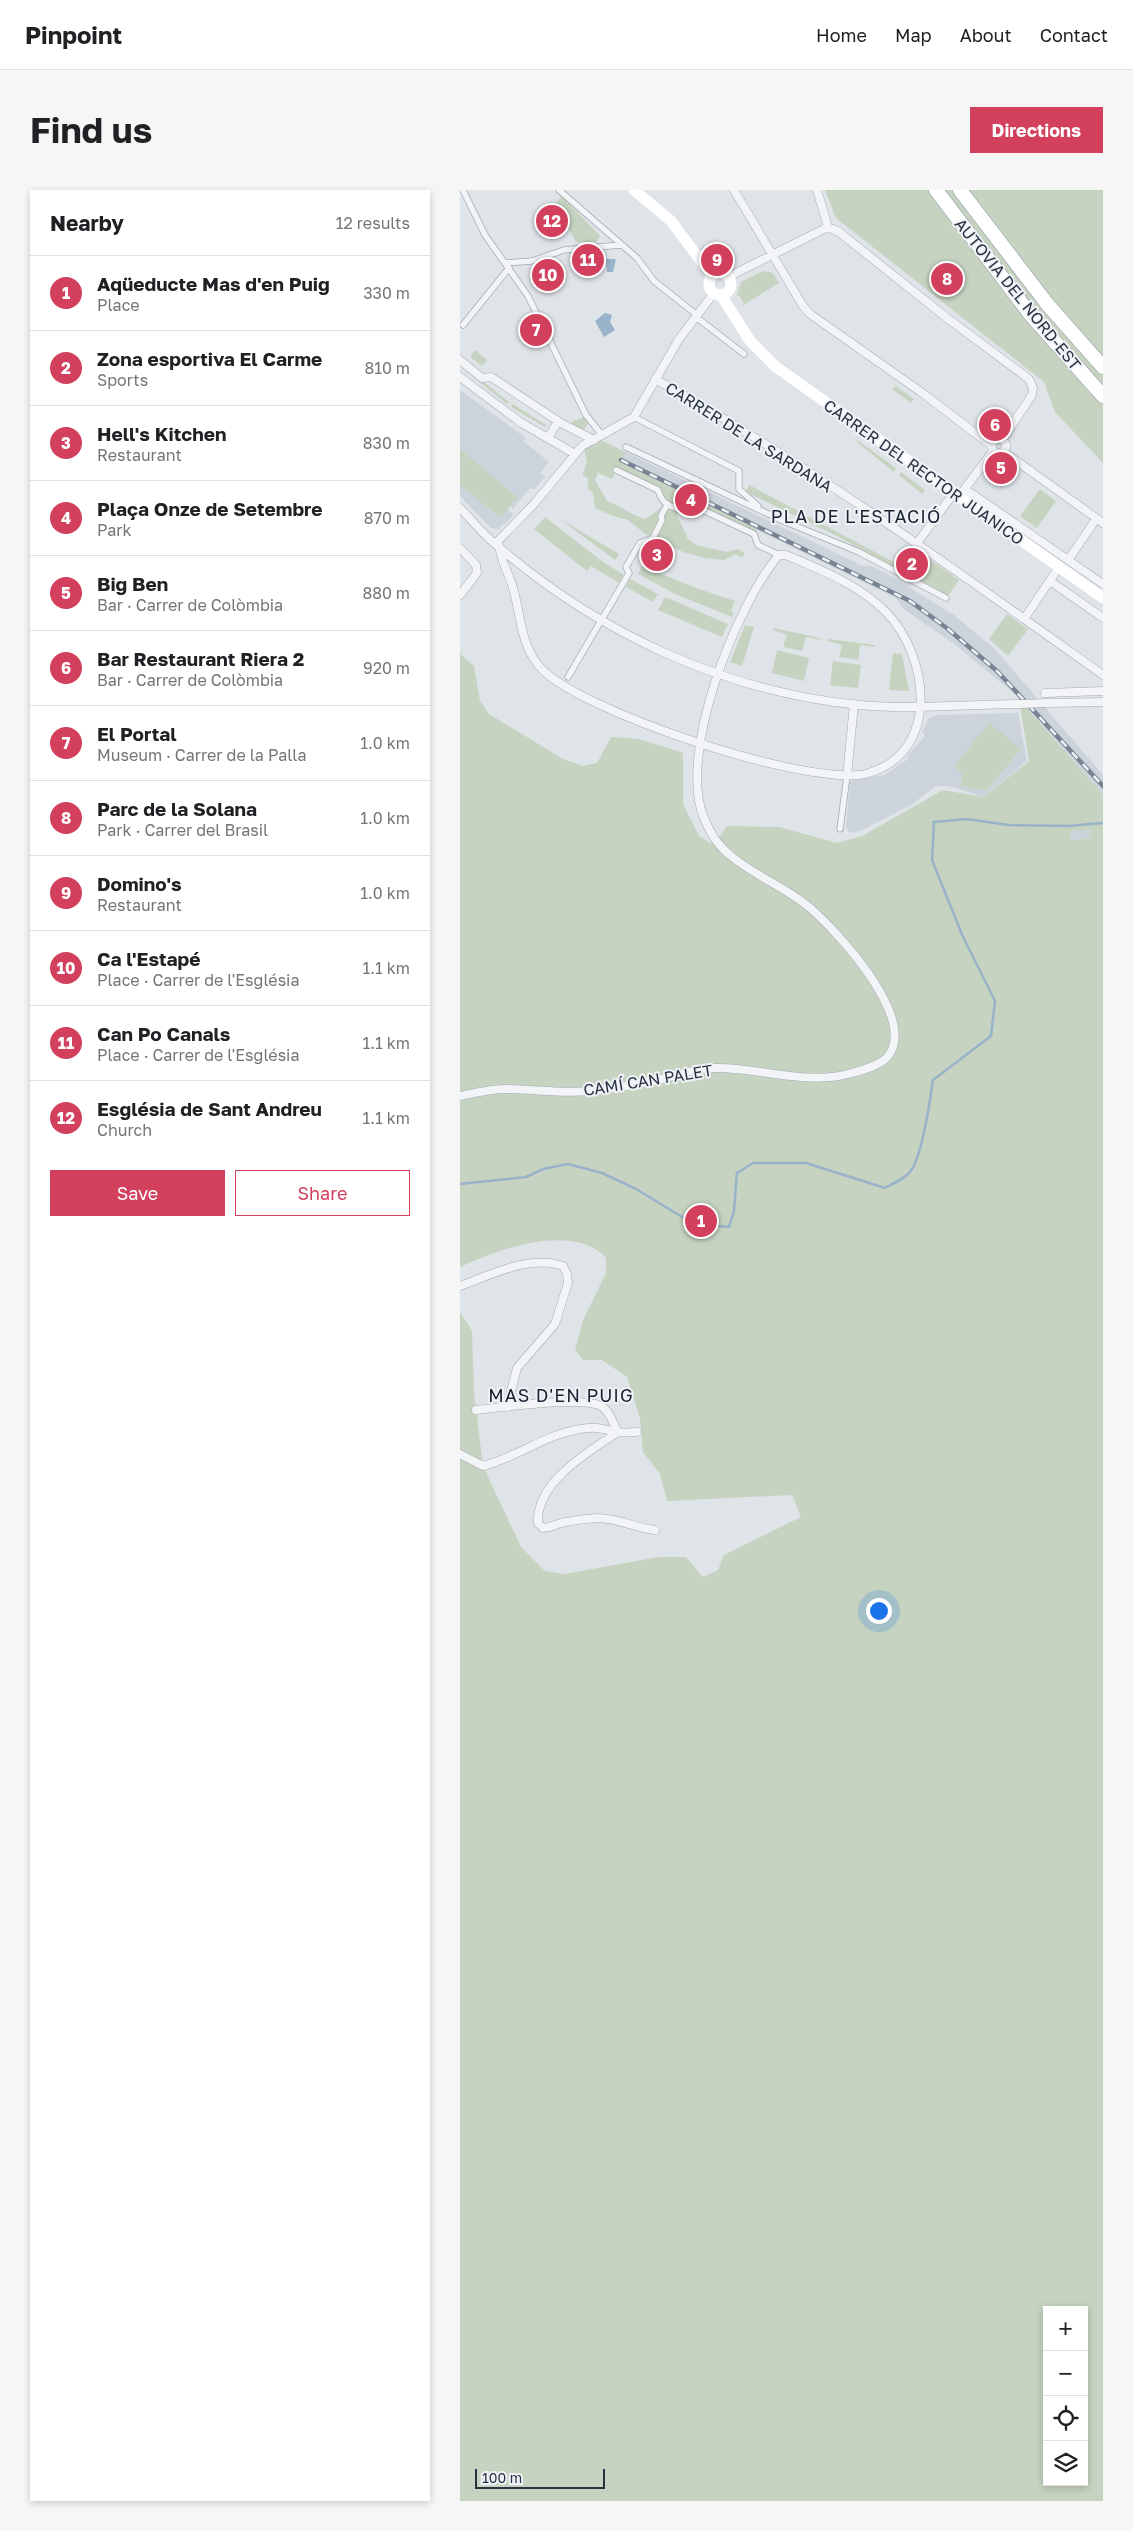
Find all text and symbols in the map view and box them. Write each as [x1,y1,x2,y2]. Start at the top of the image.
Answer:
text: Pinpoint [25,20,122,49]
text: Home [816,24,867,46]
text: Map [895,24,932,46]
text: About [960,24,1012,46]
text: Contact [1040,24,1108,46]
button: Directions [970,107,1103,153]
text: Find us [30,109,152,151]
pin: 12 [536,202,568,240]
text: Nearby [50,210,124,236]
text: 12 results [336,213,410,233]
street label: AUTOVIA DEL NORD-EST [951,214,1085,374]
pin: 11 [572,241,604,279]
pin: 9 [701,241,733,279]
pin: 10 [532,256,564,294]
pin: 8 [931,260,963,298]
text: Aqüeducte Mas d'en Puig [97,272,330,295]
text: 1 [62,283,70,303]
text: 330 m [363,283,410,303]
text: Place [97,295,140,315]
pin: 7 [520,311,552,349]
text: Zona esportiva El Carme [97,347,322,370]
text: 2 [61,358,71,378]
text: 810 m [364,358,410,378]
text: Sports [97,370,148,390]
street label: CARRER DE LA SARDANA [662,377,836,497]
street label: CARRER DEL RECTOR JUANICO [820,395,1028,549]
pin: 6 [979,406,1011,444]
text: Hell's Kitchen [97,422,226,445]
text: 3 [61,433,71,453]
text: 830 m [363,433,410,453]
text: Restaurant [97,445,182,465]
pin: 5 [985,449,1017,487]
pin: 4 [675,481,707,519]
text: Plaça Onze de Setembre [97,497,322,520]
district label: PLA DE L'ESTACIÓ [771,505,941,527]
text: 4 [61,508,71,528]
text: 870 m [364,508,410,528]
text: Park [97,520,132,540]
pin: 3 [641,536,673,574]
pin: 2 [896,545,928,583]
text: Big Ben [97,572,168,595]
text: 5 [61,583,71,603]
text: 880 m [362,583,410,603]
text: Bar · Carrer de Colòmbia [97,595,283,615]
text: Bar Restaurant Riera 2 [97,647,304,670]
text: 6 [61,658,71,678]
text: 920 m [363,658,410,678]
text: Bar · Carrer de Colòmbia [97,670,283,690]
text: El Portal [97,722,177,745]
text: 7 [62,733,70,753]
text: 1.0 km [360,733,410,753]
text: Museum · Carrer de la Palla [97,745,307,765]
text: Parc de la Solana [97,797,257,820]
text: 8 [61,808,71,828]
text: 1.0 km [360,808,410,828]
text: Park · Carrer del Brasil [97,820,268,840]
text: Domino's [97,872,182,895]
text: 9 [61,883,71,903]
text: 1.0 km [360,883,410,903]
text: Restaurant [97,895,182,915]
text: Ca l'Estapé [97,947,200,970]
text: 10 [57,958,75,978]
text: 1.1 km [362,958,410,978]
text: Place · Carrer de l'Església [97,970,299,990]
text: Can Po Canals [97,1022,231,1045]
text: 11 [58,1033,74,1053]
text: 1.1 km [362,1033,410,1053]
text: Place · Carrer de l'Església [97,1045,299,1065]
street label: CAMÍ CAN PALET [582,1060,714,1100]
text: Església de Sant Andreu [97,1097,322,1120]
text: 12 [57,1108,75,1128]
text: 1.1 km [362,1108,410,1128]
text: Church [97,1120,152,1140]
button: Save [50,1170,225,1216]
button: Share [235,1170,410,1216]
pin: 1 [685,1202,717,1240]
district label: MAS D'EN PUIG [488,1384,634,1406]
your location [866,1598,892,1624]
map controls [1043,2306,1088,2486]
button: + [1043,2306,1088,2351]
button: − [1043,2351,1088,2396]
button: locate [1043,2396,1088,2441]
button: layers [1043,2441,1088,2486]
scale bar [475,2466,605,2489]
text: 100 m [482,2469,522,2486]

